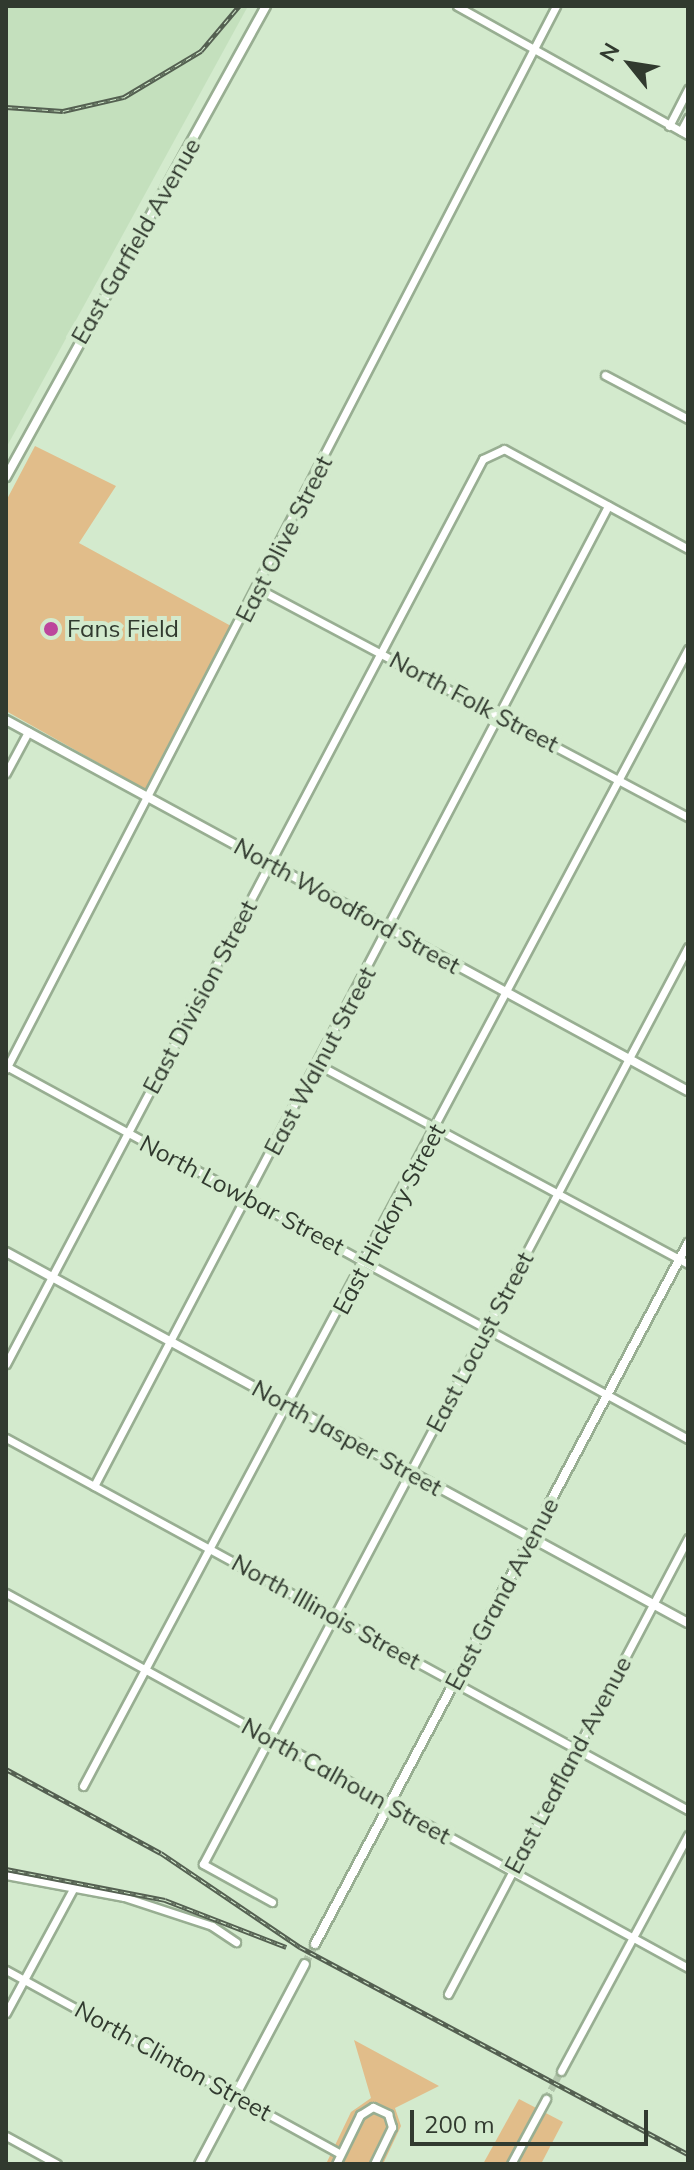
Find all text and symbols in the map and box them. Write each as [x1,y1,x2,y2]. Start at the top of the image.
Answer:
north arrow [590,24,670,104]
text: N [593,38,625,66]
street label: East Garfield Avenue [65,133,207,349]
street label: East Olive Street [230,451,338,627]
place label: Fans Field [67,615,179,643]
marker: Fans Field [42,620,60,638]
street label: North Folk Street [385,645,563,759]
street label: North Woodford Street [229,832,465,980]
street label: East Division Street [137,895,263,1099]
street label: East Walnut Street [258,962,382,1160]
street label: East Hickory Street [327,1119,451,1319]
street label: North Lowbar Street [135,1129,349,1261]
street label: East Locust Street [420,1247,540,1437]
street label: North Jasper Street [247,1374,447,1502]
street label: East Grand Avenue [439,1493,565,1695]
street label: North Illinois Street [227,1548,425,1676]
street label: East Leafland Avenue [499,1652,637,1878]
street label: North Calhoun Street [237,1712,455,1850]
street label: North Clinton Street [70,1995,276,2127]
scale bar [414,2094,652,2144]
text: 200 m [424,2109,495,2139]

